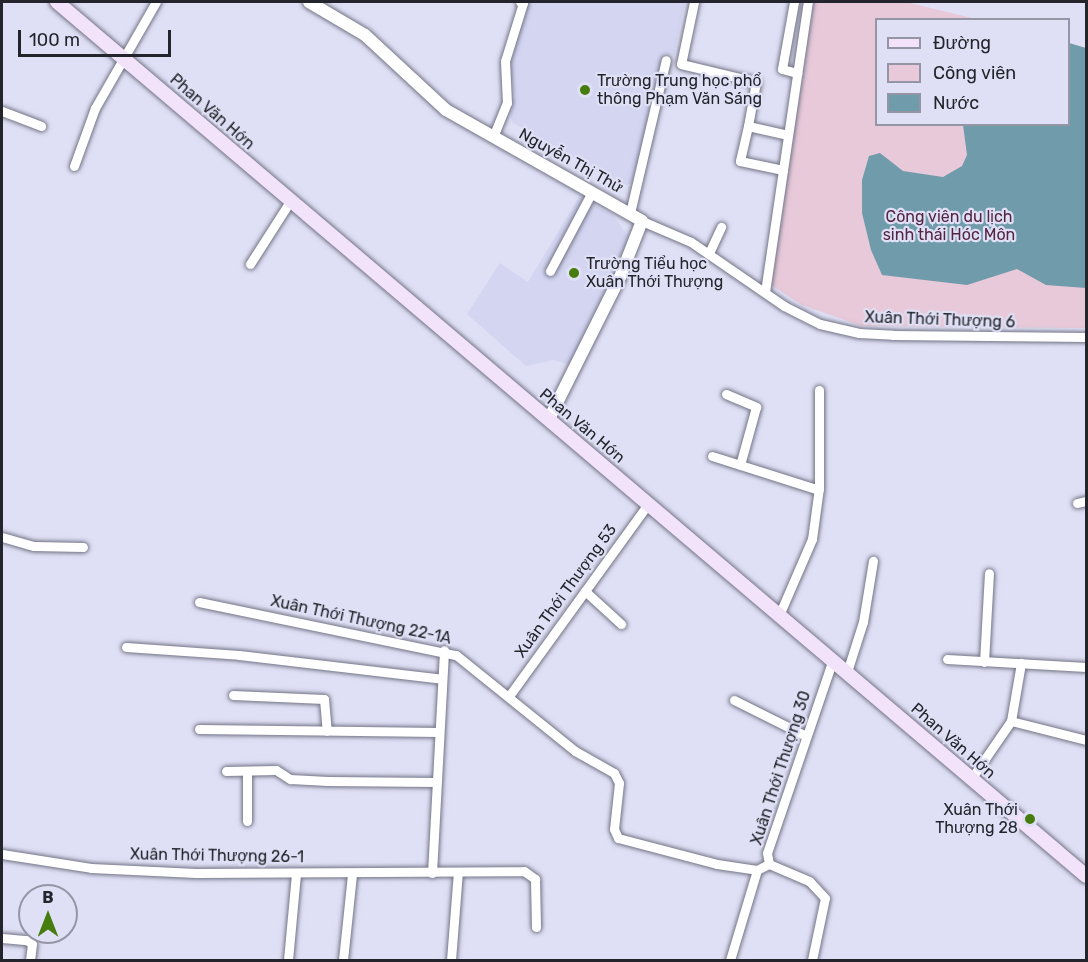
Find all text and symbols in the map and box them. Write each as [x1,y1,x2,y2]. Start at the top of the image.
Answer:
scale bar [21,18,174,56]
legend [875,18,1070,126]
text: 100 m [29,29,80,51]
text: Đường [933,32,991,54]
text: Công viên [933,62,1016,84]
street label: Phan Văn Hớn [166,70,258,154]
place label: Trường Trung học phổ thông Phạm Văn Sáng [597,71,762,109]
marker: Trường Trung học phổ thông Phạm Văn Sáng [578,83,592,97]
text: Nước [933,92,979,114]
street label: Nguyễn Thị Thử [515,124,627,198]
park label: Công viên du lịch sinh thái Hóc Môn [883,207,1015,245]
place label: Trường Tiểu học Xuân Thới Thượng [586,254,724,292]
marker: Trường Tiểu học Xuân Thới Thượng [567,266,581,280]
street label: Xuân Thới Thượng 6 [864,308,1016,332]
street label: Phan Văn Hớn [535,385,629,467]
street label: Xuân Thới Thượng 53 [511,520,621,662]
street label: Xuân Thới Thượng 22-1A [269,591,453,649]
street label: Xuân Thới Thượng 30 [747,688,815,848]
street label: Phan Văn Hớn [907,699,999,783]
place label: Xuân Thới Thượng 28 [935,800,1018,838]
marker: Xuân Thới Thượng 28 [1023,812,1037,826]
street label: Xuân Thới Thượng 26-1 [129,845,305,867]
north arrow [18,884,78,944]
text: B [42,888,54,907]

